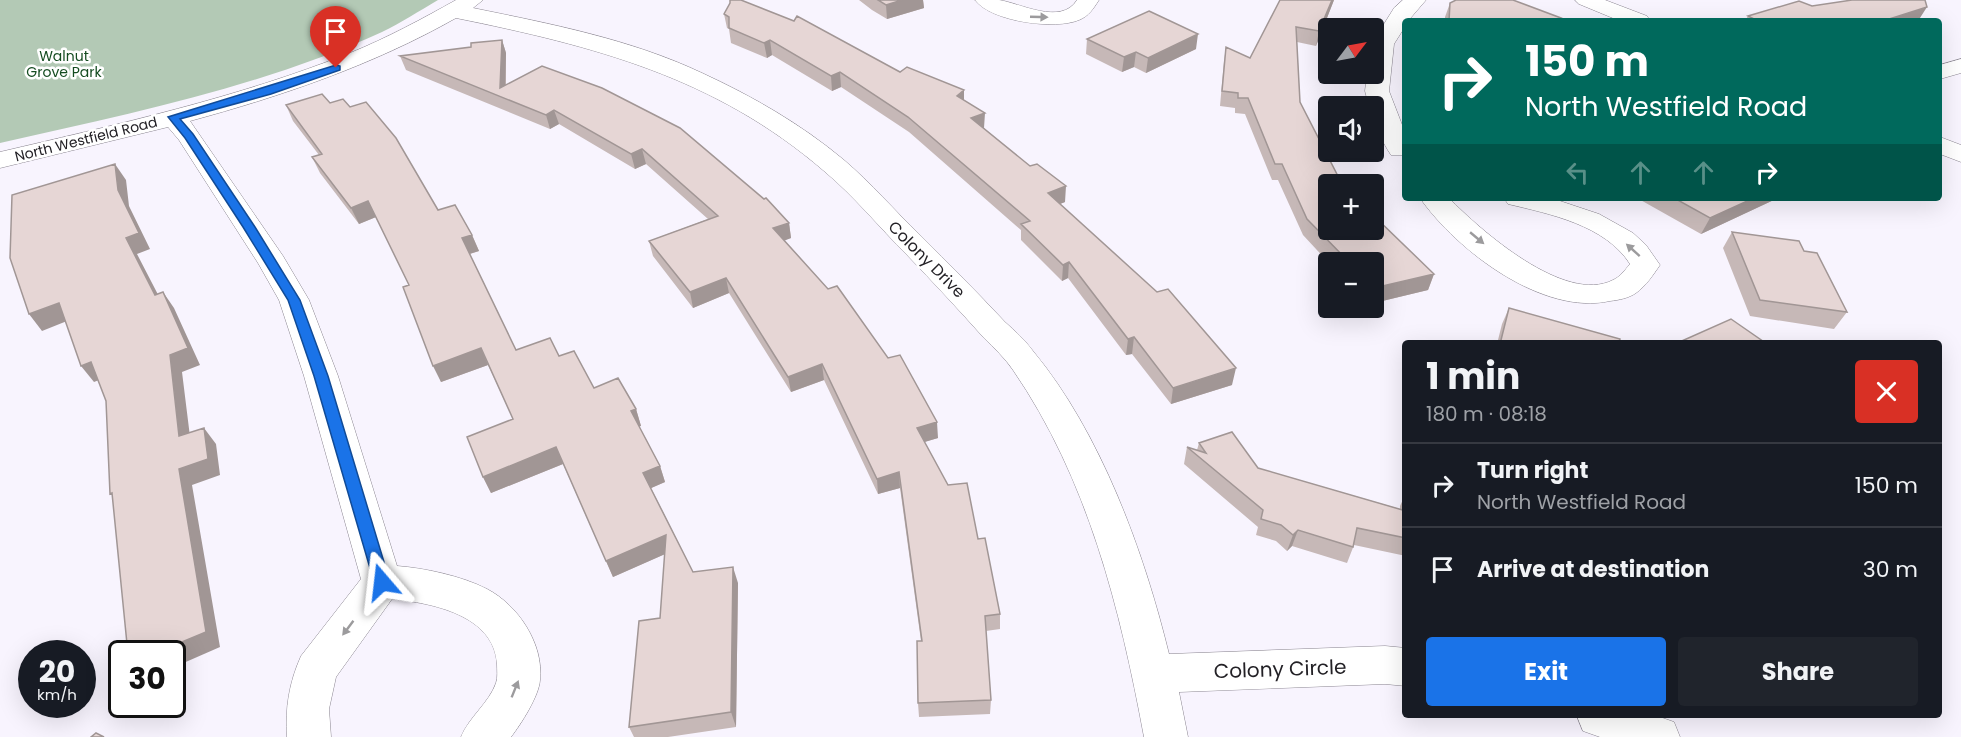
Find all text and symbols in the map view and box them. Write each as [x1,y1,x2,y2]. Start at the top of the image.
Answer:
pin [310,6,361,68]
one-way arrow [1029,13,1048,22]
icon: arrive [319,15,352,48]
north arrow [1318,18,1384,84]
map controls [1318,18,1384,318]
text: 150 m [1525,32,1649,91]
icon: right [1426,42,1504,120]
park label: Walnut Grove Park [26,46,102,82]
text: North Westfield Road [1525,88,1807,125]
button: sound [1318,96,1384,162]
street label: North Westfield Road [13,112,159,166]
icon: left [1561,156,1594,189]
icon: ahead [1624,156,1657,189]
icon: ahead [1687,156,1720,189]
icon: right [1750,156,1783,189]
button: + [1318,174,1384,240]
street label: Colony Drive [883,216,970,303]
one-way arrow [1469,231,1484,244]
one-way arrow [1626,243,1641,256]
button: − [1318,252,1384,318]
text: 1 min [1426,351,1520,402]
button: close [1855,360,1918,423]
text: 180 m · 08:18 [1426,400,1547,428]
text: Turn right [1477,455,1588,486]
icon: right [1426,469,1459,502]
text: 150 m [1855,470,1918,501]
text: North Westfield Road [1477,488,1686,516]
position arrow [350,550,414,614]
icon: arrive [1426,553,1459,586]
text: Arrive at destination [1477,554,1709,585]
text: 30 m [1863,554,1918,585]
one-way arrow [341,620,354,636]
button: Exit [1426,637,1666,706]
button: Share [1678,637,1918,706]
speed limit sign: 30 [108,640,186,718]
text: 20 [39,650,75,693]
street label: Colony Circle [1213,653,1347,685]
one-way arrow [511,680,520,698]
text: km/h [37,684,77,705]

